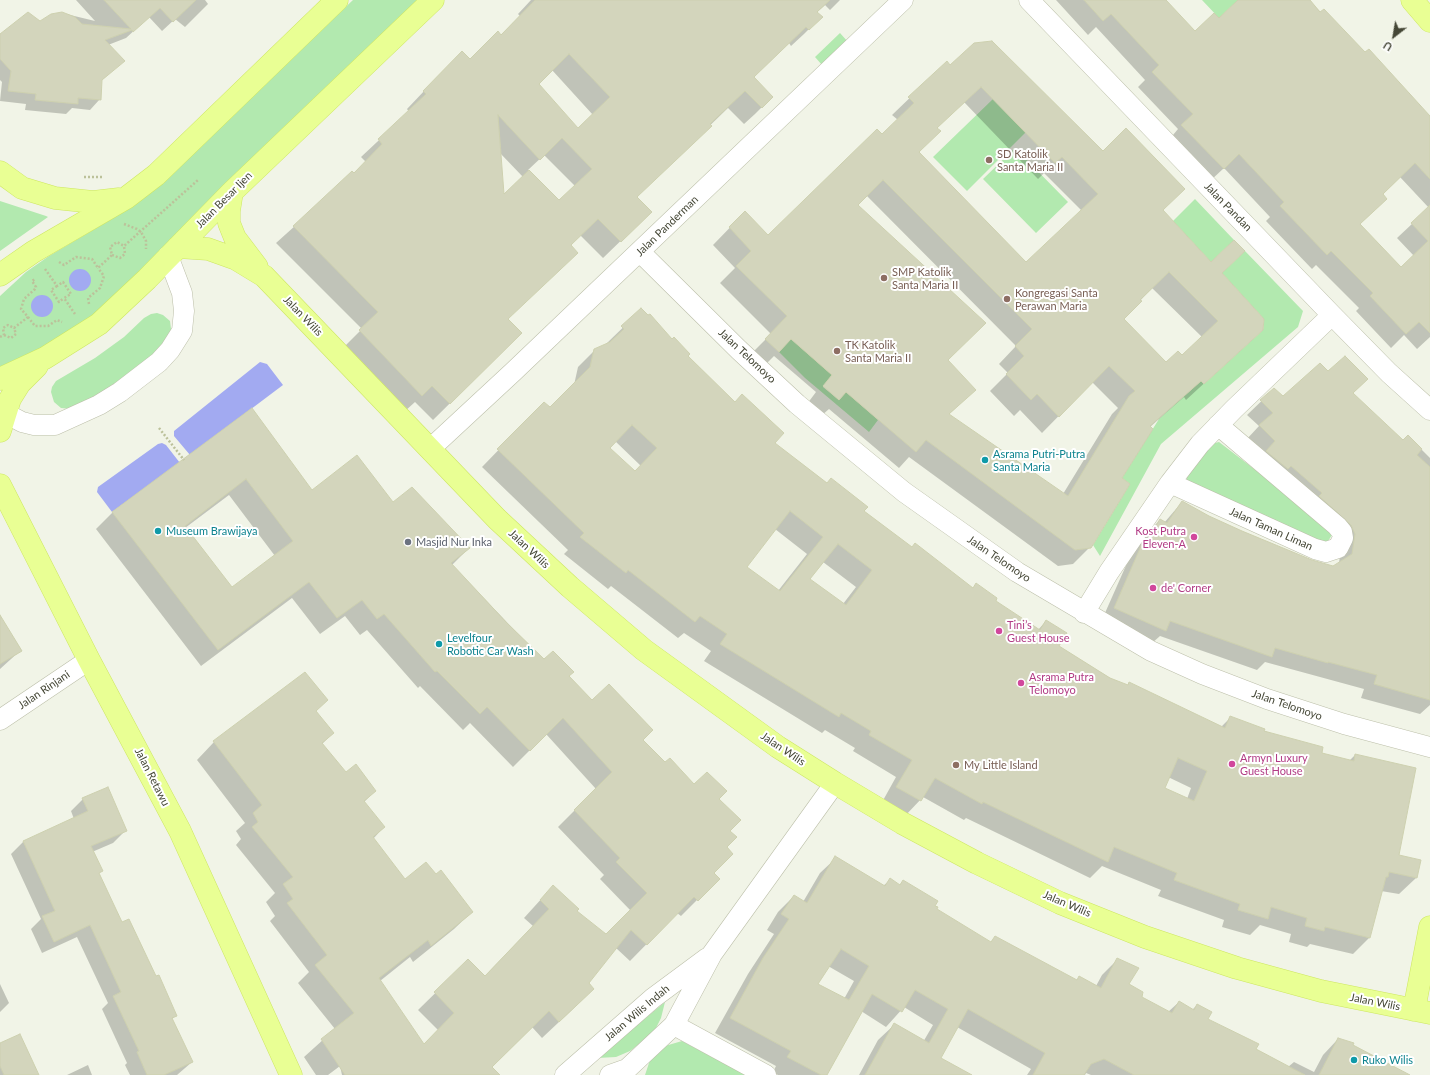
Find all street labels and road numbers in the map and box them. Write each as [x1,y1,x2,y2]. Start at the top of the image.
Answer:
street label: Jalan Besar Ijen [193,169,255,231]
street label: Jalan Pandan [1201,180,1255,234]
street label: Jalan Panderman [633,193,701,259]
street label: Jalan Wilis [281,293,325,339]
street label: Jalan Telomoyo [716,326,778,386]
street label: Jalan Taman Liman [1227,505,1315,553]
street label: Jalan Wilis [506,527,552,571]
street label: Jalan Telomoyo [965,533,1033,585]
street label: Jalan Rinjani [16,668,72,712]
street label: Jalan Telomoyo [1250,687,1324,723]
street label: Jalan Wilis [758,729,808,769]
street label: Jalan Retawu [132,746,172,808]
street label: Jalan Wilis [1041,888,1093,920]
street label: Jalan Wilis Indah [602,982,672,1044]
street label: Jalan Wilis [1349,991,1401,1013]

